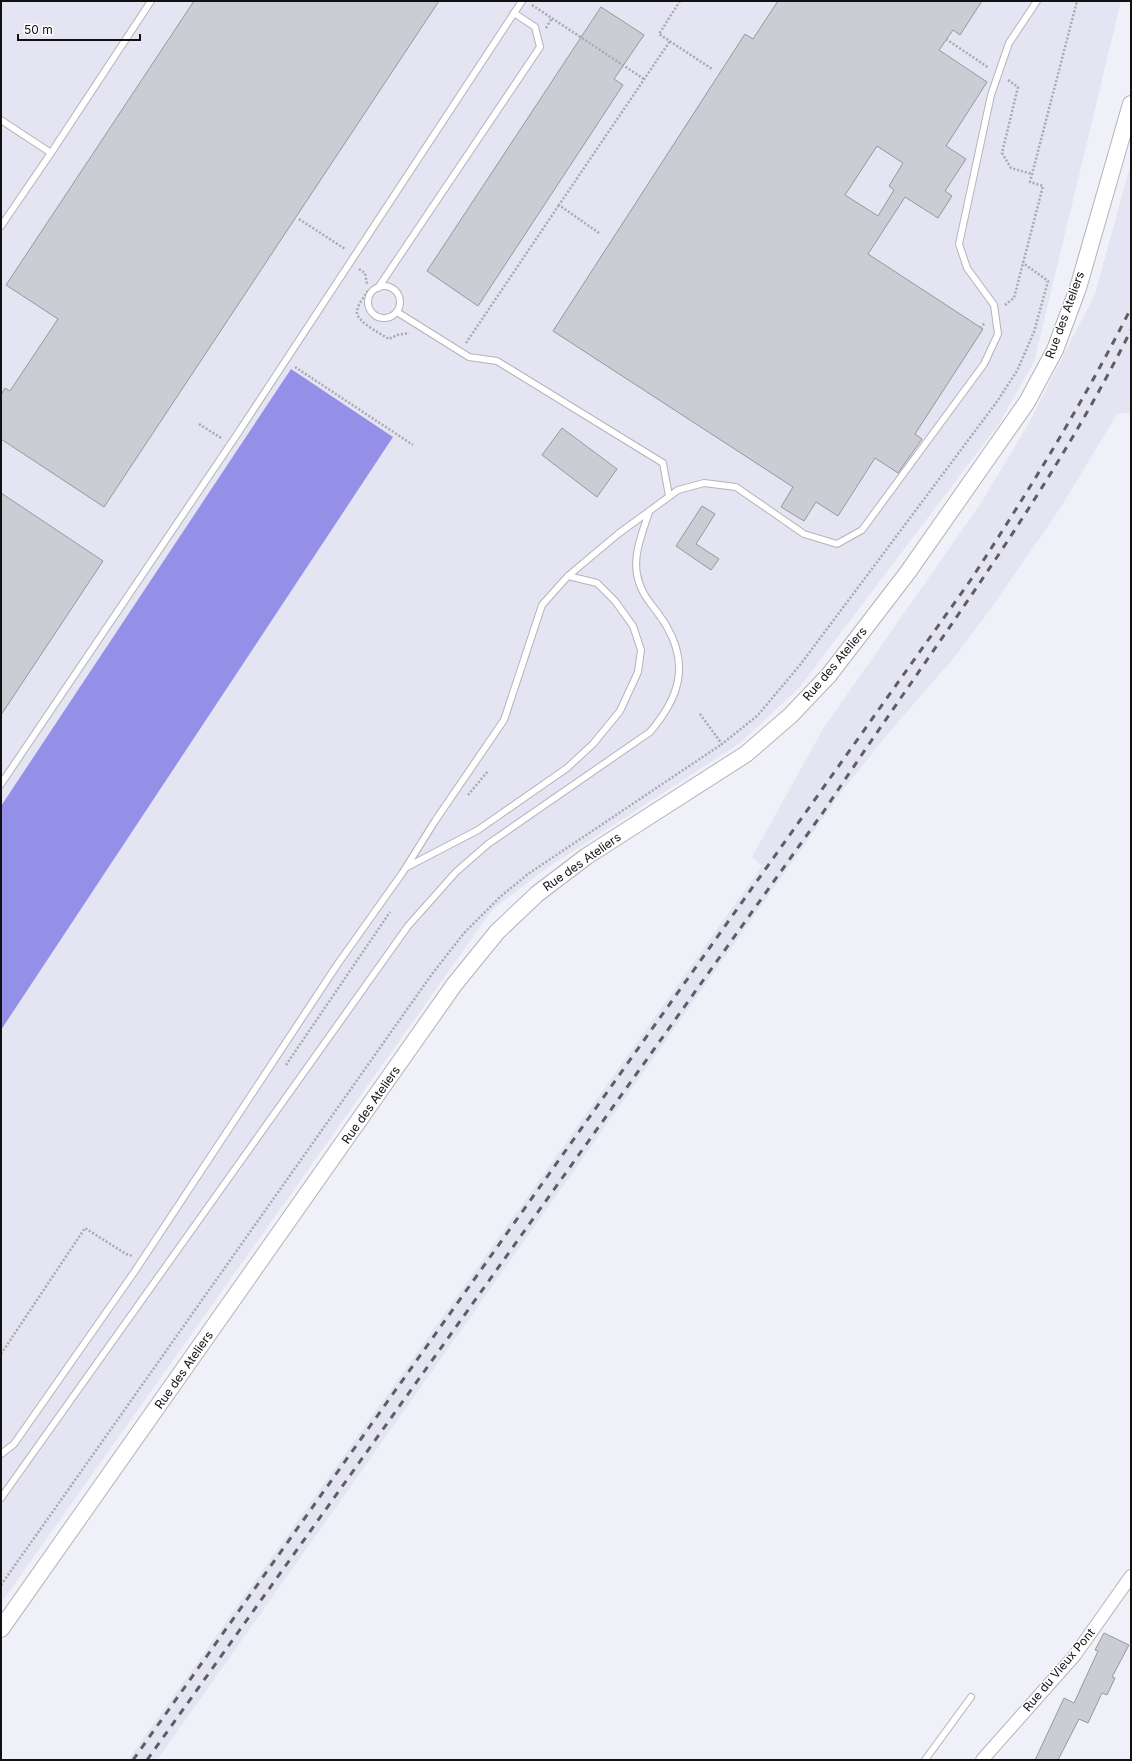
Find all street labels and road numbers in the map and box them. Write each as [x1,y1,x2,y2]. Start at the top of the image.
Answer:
street label: Rue des Ateliers [1042,269,1087,361]
street label: Rue des Ateliers [799,624,870,704]
street label: Rue des Ateliers [540,829,624,894]
street label: Rue des Ateliers [338,1063,403,1147]
street label: Rue des Ateliers [151,1328,216,1412]
street label: Rue du Vieux Pont [1019,1625,1098,1714]

